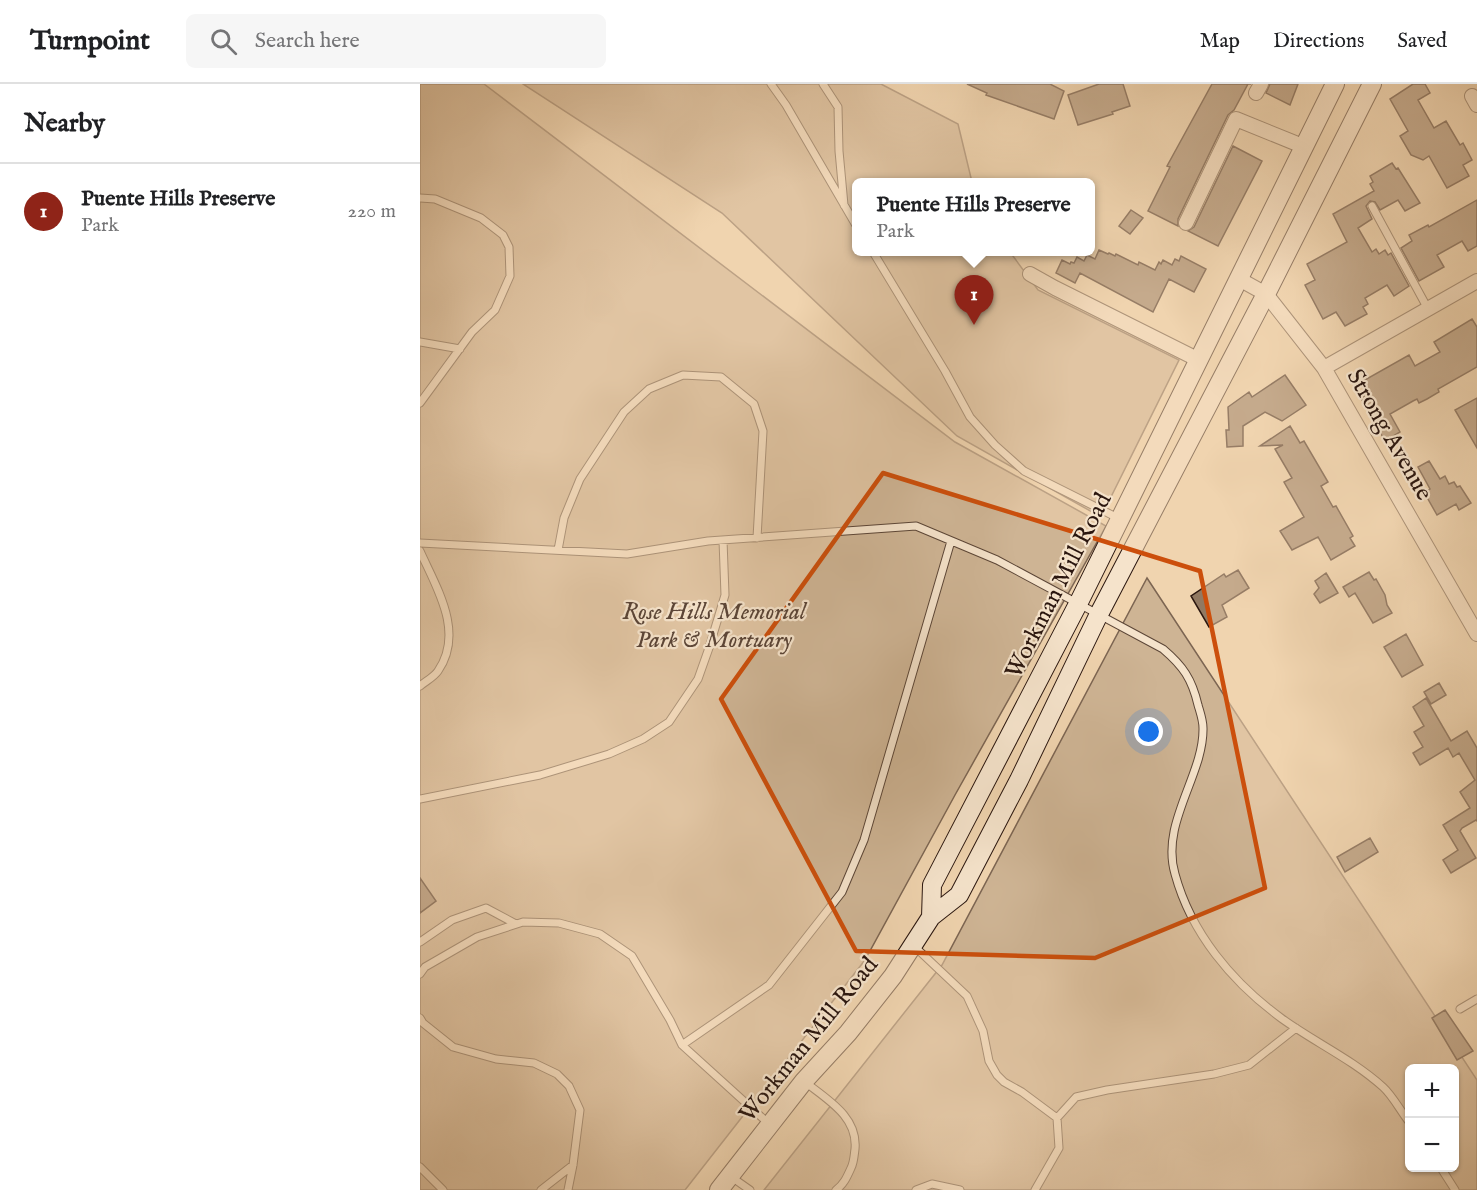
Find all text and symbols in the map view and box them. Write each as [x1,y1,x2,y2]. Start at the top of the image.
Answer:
search box [186,14,606,68]
text: Turnpoint [30,24,150,59]
icon: search [207,25,240,58]
text: Search here [255,27,360,55]
text: Map [1200,28,1240,55]
text: Directions [1273,28,1364,55]
text: Saved [1397,28,1447,55]
text: Nearby [24,107,105,140]
popup [852,178,1095,256]
text: Puente Hills Preserve [81,185,275,213]
text: Puente Hills Preserve [876,191,1071,219]
text: 1 [40,199,47,224]
text: 220 m [348,199,396,224]
text: Park [81,213,119,238]
text: Park [876,219,914,244]
pin: 1 [954,276,994,325]
street label: Strong Avenue [1339,364,1439,506]
street label: Workman Mill Road [999,488,1119,684]
park label: Rose Hills Memorial Park & Mortuary [622,597,808,656]
your location [1134,717,1163,746]
street label: Workman Mill Road [733,951,886,1129]
map controls [1405,1064,1459,1172]
button: + [1405,1064,1459,1118]
button: − [1405,1118,1459,1172]

